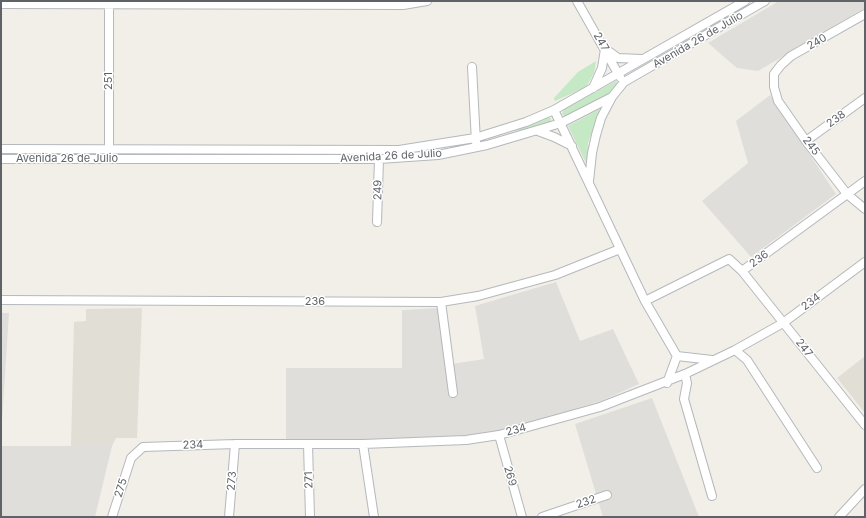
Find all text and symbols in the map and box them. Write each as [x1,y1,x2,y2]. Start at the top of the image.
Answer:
street label: Avenida 26 de Julio [651,9,745,71]
street label: 247 [590,30,612,54]
street label: 240 [805,31,829,53]
street label: 251 [102,72,116,90]
street label: 238 [824,108,848,130]
street label: 245 [800,134,822,158]
street label: Avenida 26 de Julio [340,147,442,165]
street label: Avenida 26 de Julio [16,152,118,166]
street label: 249 [371,180,385,200]
street label: 236 [747,248,771,270]
street label: 234 [799,291,823,313]
street label: 236 [305,295,325,309]
street label: 247 [793,336,815,360]
street label: 234 [504,421,528,439]
street label: 234 [182,438,204,452]
street label: 269 [501,464,519,488]
street label: 273 [225,471,239,491]
street label: 271 [302,471,316,489]
street label: 275 [112,477,130,499]
street label: 232 [574,493,598,511]

